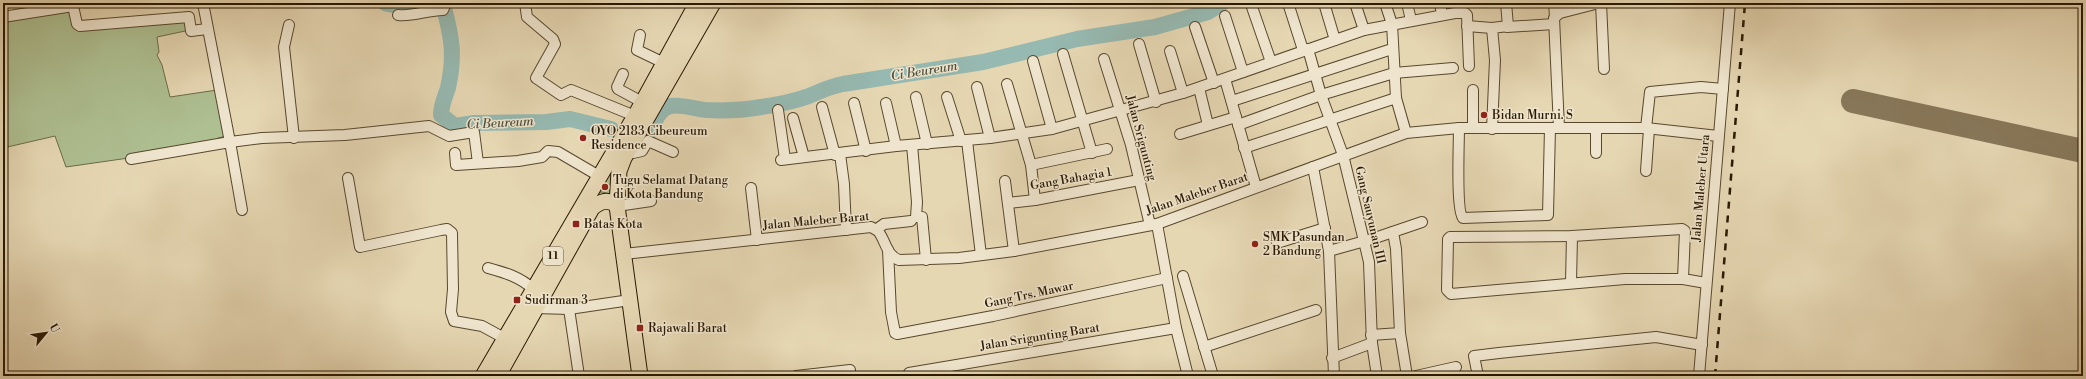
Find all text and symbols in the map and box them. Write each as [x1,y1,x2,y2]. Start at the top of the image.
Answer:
water label: Ci Beureum [890,58,959,84]
street label: Jalan Srigunting [1122,92,1160,183]
place label: Bidan Murni. S [1491,108,1573,123]
marker: Bidan Murni. S [1479,110,1489,120]
water label: Ci Beureum [466,113,534,133]
place label: OYO 2183 Cibeureum Residence [591,124,708,153]
marker: OYO 2183 Cibeureum Residence [578,133,588,143]
street label: Jalan Maleber Utara [1689,133,1713,243]
street label: Gang Bahagia 1 [1029,164,1114,194]
street label: Gang Sauyunan III [1351,165,1389,266]
street label: Jalan Maleber Barat [1143,169,1251,219]
place label: Tugu Selamat Datang di Kota Bandung [613,173,729,202]
marker: Tugu Selamat Datang di Kota Bandung [600,182,610,192]
street label: Jalan Maleber Barat [761,209,871,233]
place label: Batas Kota [583,217,643,232]
marker: Batas Kota [571,219,581,229]
place label: SMK Pasundan 2 Bandung [1263,230,1345,259]
marker: SMK Pasundan 2 Bandung [1250,239,1260,249]
road number: 11 [543,247,563,265]
street label: Gang Trs. Mawar [983,278,1075,312]
place label: Sudirman 3 [525,293,588,308]
marker: Sudirman 3 [512,295,522,305]
north arrow [26,313,66,353]
street label: Jalan Srigunting Barat [978,320,1102,354]
place label: Rajawali Barat [648,321,728,336]
text: U [46,322,62,336]
marker: Rajawali Barat [635,323,645,333]

